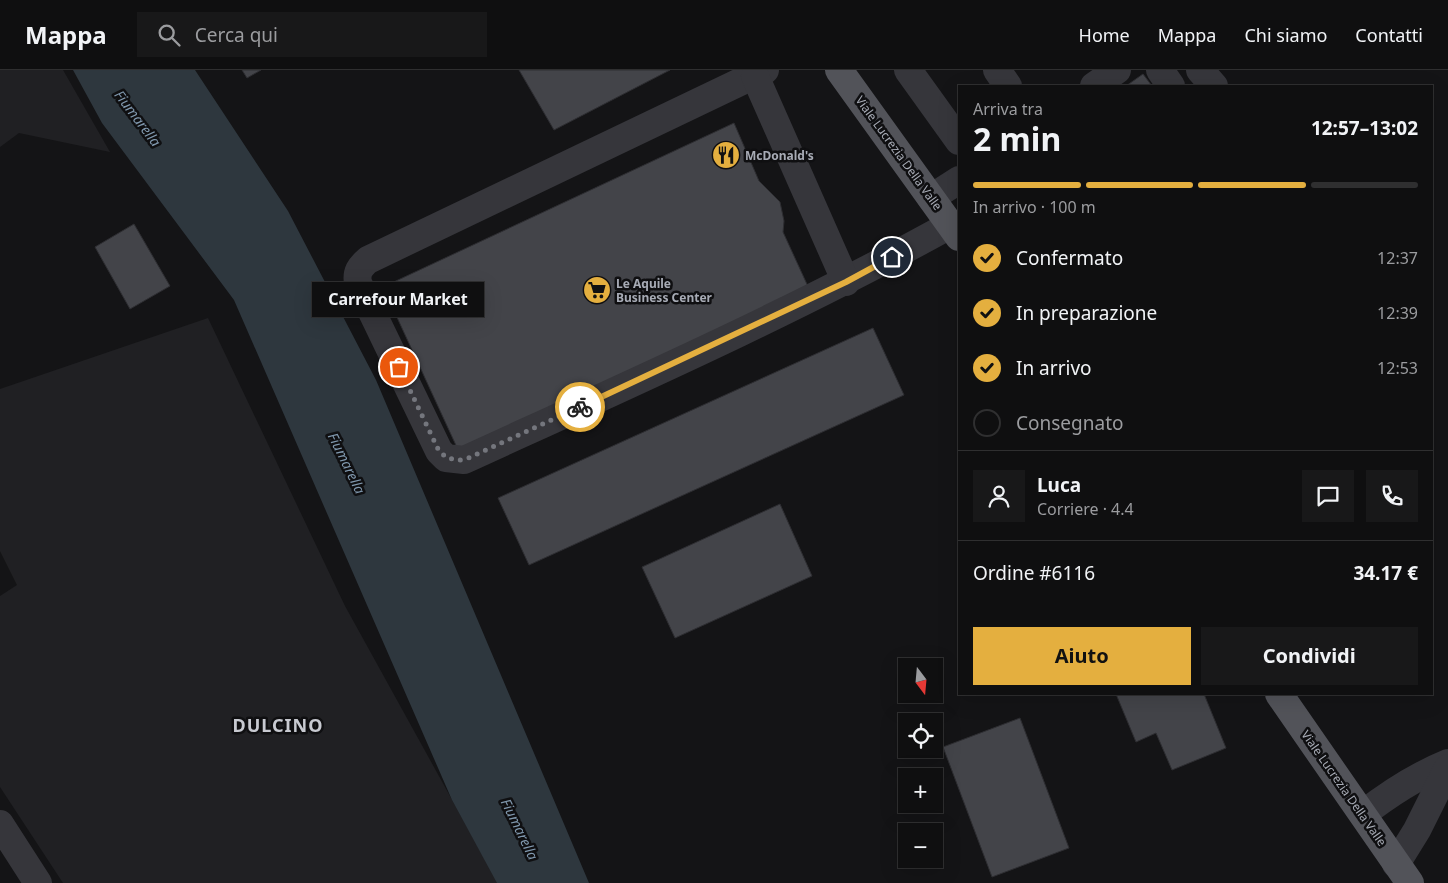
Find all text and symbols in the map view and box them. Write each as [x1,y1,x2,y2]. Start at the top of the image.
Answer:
search box [137,12,487,57]
text: Mappa [25,18,107,51]
icon: search [155,21,183,49]
text: Cerca qui [195,22,278,48]
text: Home [1079,23,1130,47]
text: Mappa [1158,23,1216,47]
text: Chi siamo [1244,23,1327,47]
text: Contatti [1355,23,1423,47]
water label: Fiumarella [111,86,165,150]
street label: Viale Lucrezia Della Valle [852,92,946,214]
text: Arriva tra [973,98,1043,120]
text: 12:57–13:02 [1311,115,1418,141]
text: 2 min [973,117,1061,160]
restaurant icon: McDonald's [711,140,741,170]
place label: McDonald's [745,147,814,164]
text: In arrivo · 100 m [973,196,1096,218]
pin [871,236,913,278]
icon: home [878,243,906,271]
icon: check [973,244,1001,272]
text: Confermato [1016,245,1123,271]
text: 12:37 [1377,247,1418,269]
supermarket icon: Le Aquile Business Center [582,275,612,305]
place label: Le Aquile Business Center [616,275,713,306]
callout: Carrefour Market [313,282,485,317]
text: Carrefour Market [328,288,468,310]
icon: check [973,299,1001,327]
text: In preparazione [1016,300,1157,326]
text: 12:39 [1377,302,1418,324]
pin [378,346,420,388]
icon: bag [385,353,413,381]
icon: check [973,354,1001,382]
text: In arrivo [1016,355,1092,381]
text: 12:53 [1377,357,1418,379]
courier [555,382,605,432]
icon: bike [566,393,594,421]
text: Consegnato [1016,410,1124,436]
water label: Fiumarella [324,429,370,497]
button: person [973,470,1025,522]
button: chat [1302,470,1354,522]
button: phone [1366,470,1418,522]
text: Luca [1037,472,1081,498]
text: Corriere · 4.4 [1037,498,1134,520]
text: Ordine #6116 [973,560,1095,586]
text: 34.17 € [1353,560,1418,586]
button: Aiuto [973,627,1191,685]
button: Condividi [1201,627,1418,685]
north arrow [898,658,942,702]
map controls [898,658,943,868]
district label: DULCINO [233,713,323,737]
button: locate [898,713,943,758]
street label: Viale Lucrezia Della Valle [1298,727,1391,849]
button: + [898,768,943,813]
water label: Fiumarella [497,795,543,863]
button: − [898,823,943,868]

